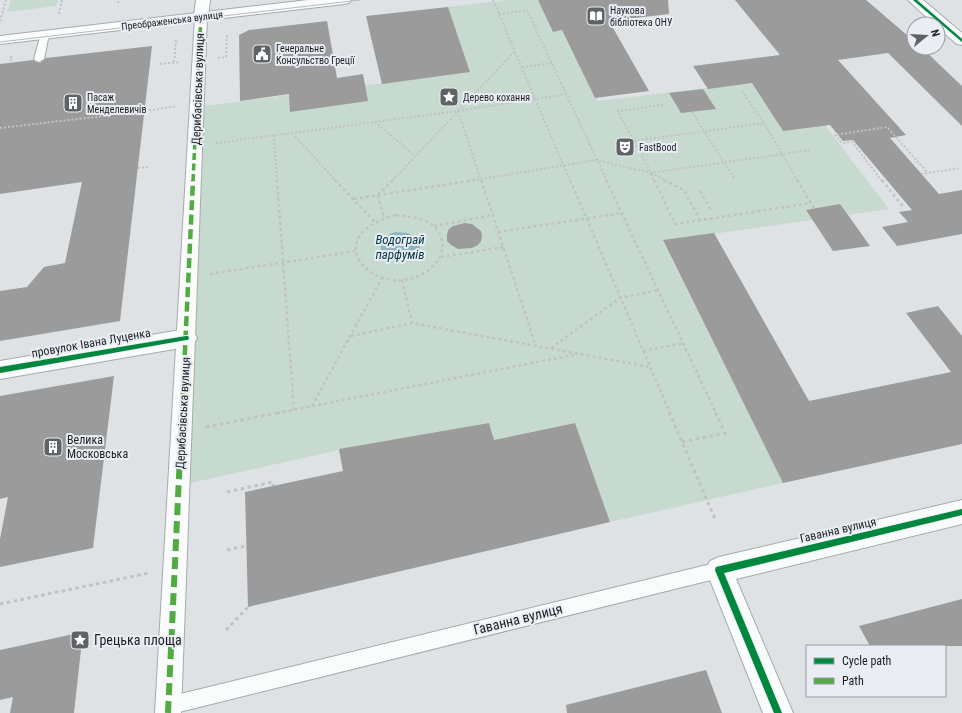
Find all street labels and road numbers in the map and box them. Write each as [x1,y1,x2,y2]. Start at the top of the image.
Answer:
street label: Преображенська вулиця [121,9,224,32]
street label: Дерибасівська вулиця [189,33,207,145]
street label: провулок Івана Луценка [30,326,152,360]
street label: Дерибасівська вулиця [173,357,193,469]
street label: Гаванна вулиця [798,514,878,546]
street label: Гаванна вулиця [472,600,564,638]

